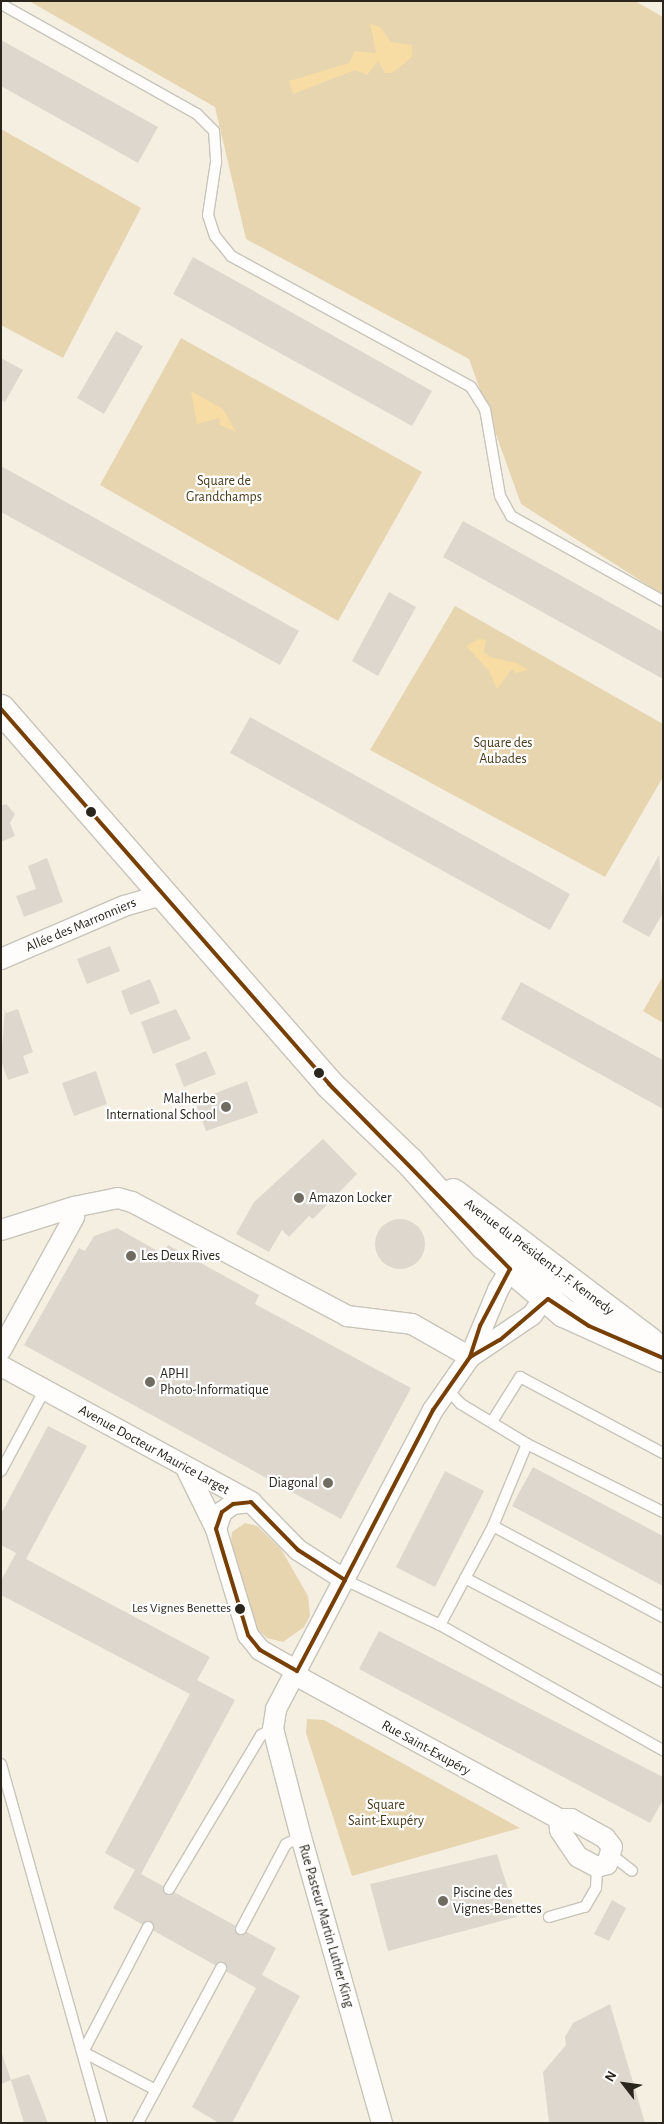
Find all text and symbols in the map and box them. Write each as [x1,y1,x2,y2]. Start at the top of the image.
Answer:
park label: Square de Grandchamps [186,473,262,506]
park label: Square des Aubades [473,735,533,768]
unlabelled marker [86,807,96,817]
street label: Allée des Marronniers [23,894,139,956]
unlabelled marker [314,1068,324,1078]
place label: Malherbe International School [106,1091,216,1124]
marker: Malherbe International School [220,1101,232,1113]
place label: Amazon Locker [309,1190,391,1206]
marker: Amazon Locker [293,1192,305,1204]
street label: Avenue du Président J.-F. Kennedy [461,1195,617,1319]
place label: Les Deux Rives [141,1248,220,1264]
marker: Les Deux Rives [125,1250,137,1262]
place label: APHI Photo-Informatique [160,1366,269,1398]
marker: APHI Photo-Informatique [144,1376,156,1388]
street label: Avenue Docteur Maurice Larget [76,1401,232,1499]
place label: Diagonal [268,1475,318,1491]
marker: Diagonal [322,1477,334,1489]
place label: Les Vignes Benettes [132,1601,231,1617]
marker: Les Vignes Benettes [235,1604,245,1614]
street label: Rue Saint-Exupéry [379,1717,473,1779]
park label: Square Saint-Exupéry [348,1797,424,1830]
street label: Rue Pasteur Martin Luther King [295,1843,357,2009]
place label: Piscine des Vignes-Benettes [453,1885,542,1918]
marker: Piscine des Vignes-Benettes [437,1895,449,1907]
north arrow [599,2059,649,2109]
text: N [603,2069,620,2084]

